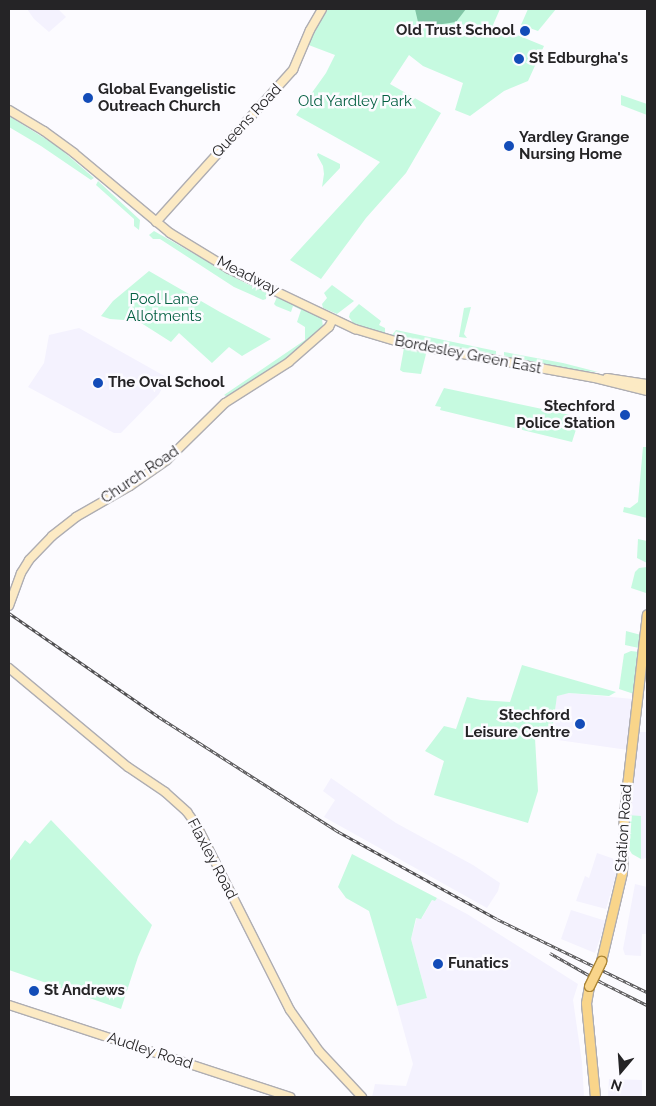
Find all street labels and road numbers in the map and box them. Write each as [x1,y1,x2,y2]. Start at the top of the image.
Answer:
street label: Queens Road [209,81,285,161]
street label: Meadway [214,253,282,299]
street label: Bordesley Green East [393,332,543,378]
street label: Church Road [98,442,182,508]
street label: Station Road [612,784,636,872]
street label: Flaxley Road [183,815,241,903]
street label: Audley Road [105,1029,195,1073]

